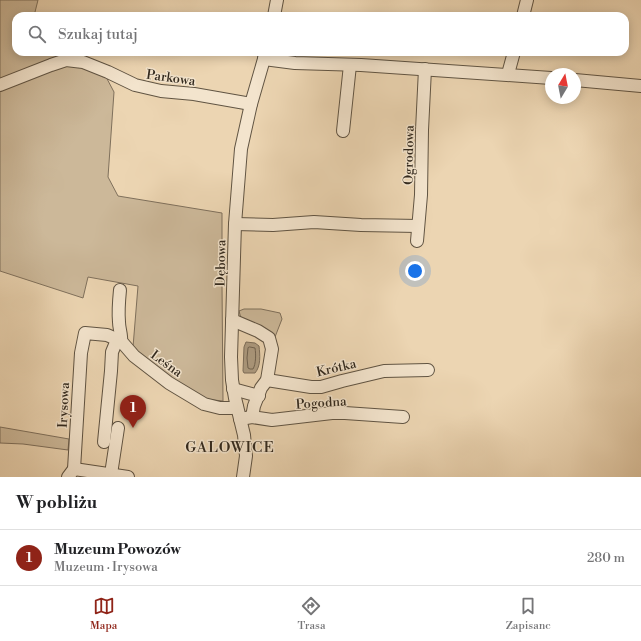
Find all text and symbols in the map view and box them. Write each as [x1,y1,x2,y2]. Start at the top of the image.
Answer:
search box [12,12,629,56]
icon: search [26,23,48,45]
text: Szukaj tutaj [58,25,138,44]
street label: Parkowa [145,67,197,89]
north arrow [545,68,581,104]
street label: Ogrodowa [400,124,418,185]
street label: Dębowa [213,239,229,287]
your location [405,261,425,281]
street label: Leśna [147,347,186,381]
street label: Krótka [315,356,358,380]
street label: Irysowa [55,381,73,428]
street label: Pogodna [295,393,348,413]
pin: 1 [120,395,146,428]
district label: GALOWICE [185,438,275,457]
text: W pobliżu [16,492,97,514]
text: Muzeum Powozów [54,540,181,559]
text: 1 [26,550,32,566]
text: 280 m [587,550,625,566]
text: Muzeum · Irysowa [54,559,158,575]
tab: Mapa [90,595,117,633]
tab: Trasa [298,595,325,633]
tab: Zapisane [506,595,551,633]

